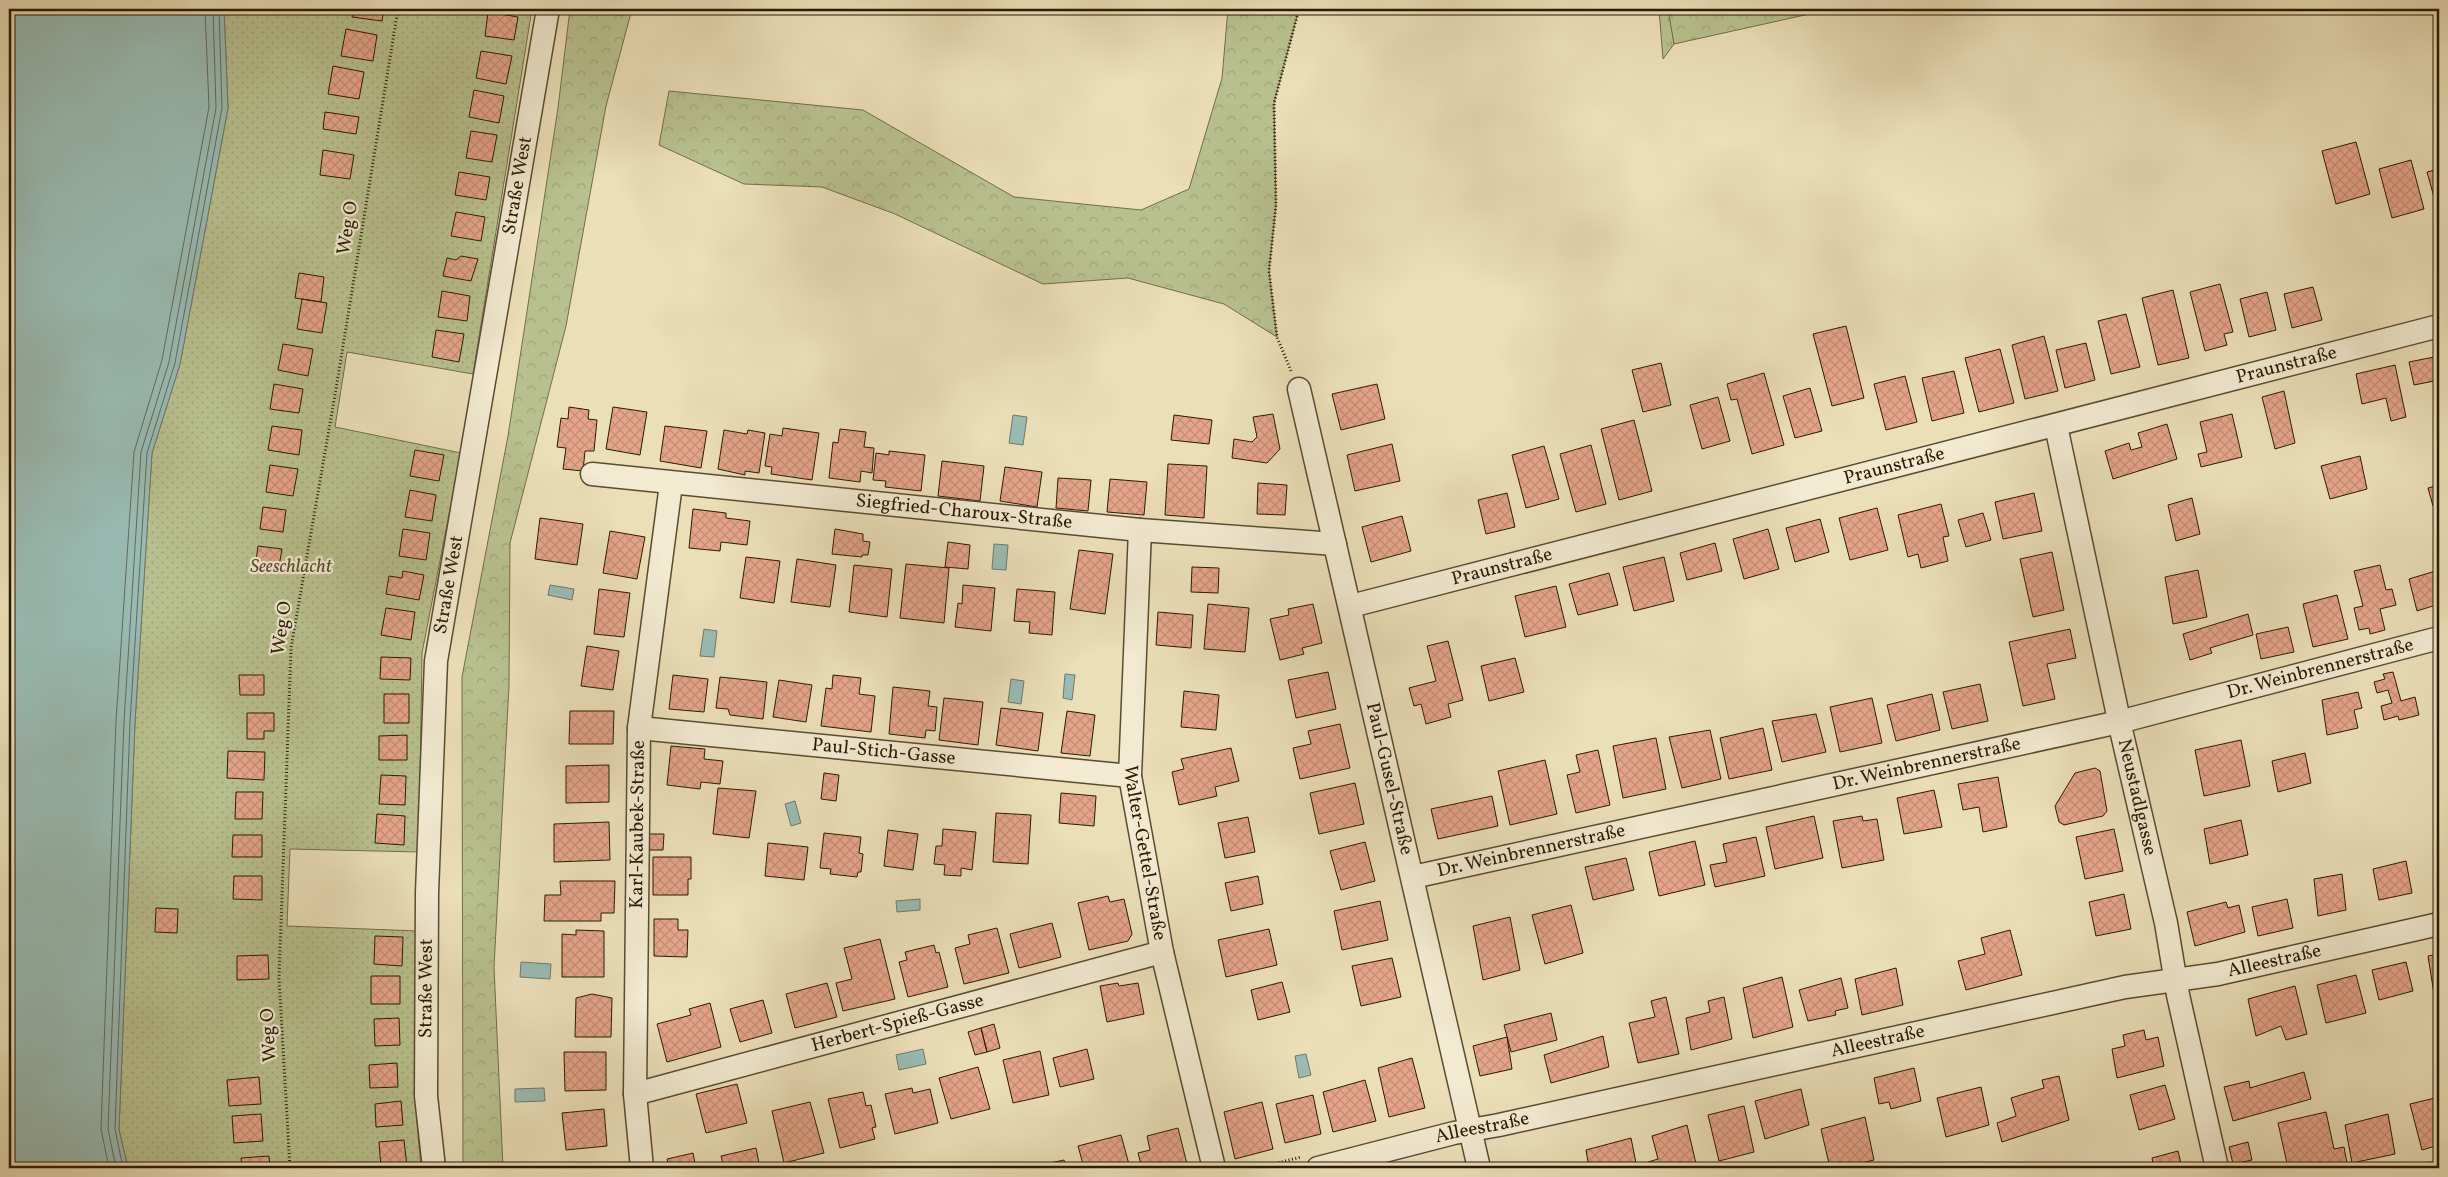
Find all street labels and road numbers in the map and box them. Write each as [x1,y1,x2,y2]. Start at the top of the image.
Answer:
street label: Straße West [496,134,539,237]
street label: Weg O [331,199,365,257]
street label: Praunstraße [2233,340,2340,391]
street label: Praunstraße [1841,441,1948,492]
street label: Siegfried-Charoux-Straße [855,488,1074,536]
street label: Straße West [428,533,470,636]
street label: Praunstraße [1449,542,1555,593]
street label: Weg O [265,599,299,657]
street label: Dr. Weinbrennerstraße [2224,632,2417,706]
street label: Paul-Gusel-Straße [1359,700,1419,858]
street label: Dr. Weinbrennerstraße [1830,731,2023,798]
street label: Paul-Stich-Gasse [811,732,957,772]
street label: Neustadlgasse [2111,736,2163,858]
street label: Karl-Kaubek-Straße [624,740,652,909]
street label: Walter-Gettel-Straße [1117,764,1173,943]
street label: Dr. Weinbrennerstraße [1435,818,1628,884]
street label: Straße West [413,938,440,1038]
street label: Alleestraße [2225,938,2324,984]
street label: Herbert-Spieß-Gasse [809,988,987,1059]
street label: Weg O [255,1007,283,1063]
street label: Alleestraße [1828,1019,1927,1064]
street label: Alleestraße [1432,1106,1532,1150]

